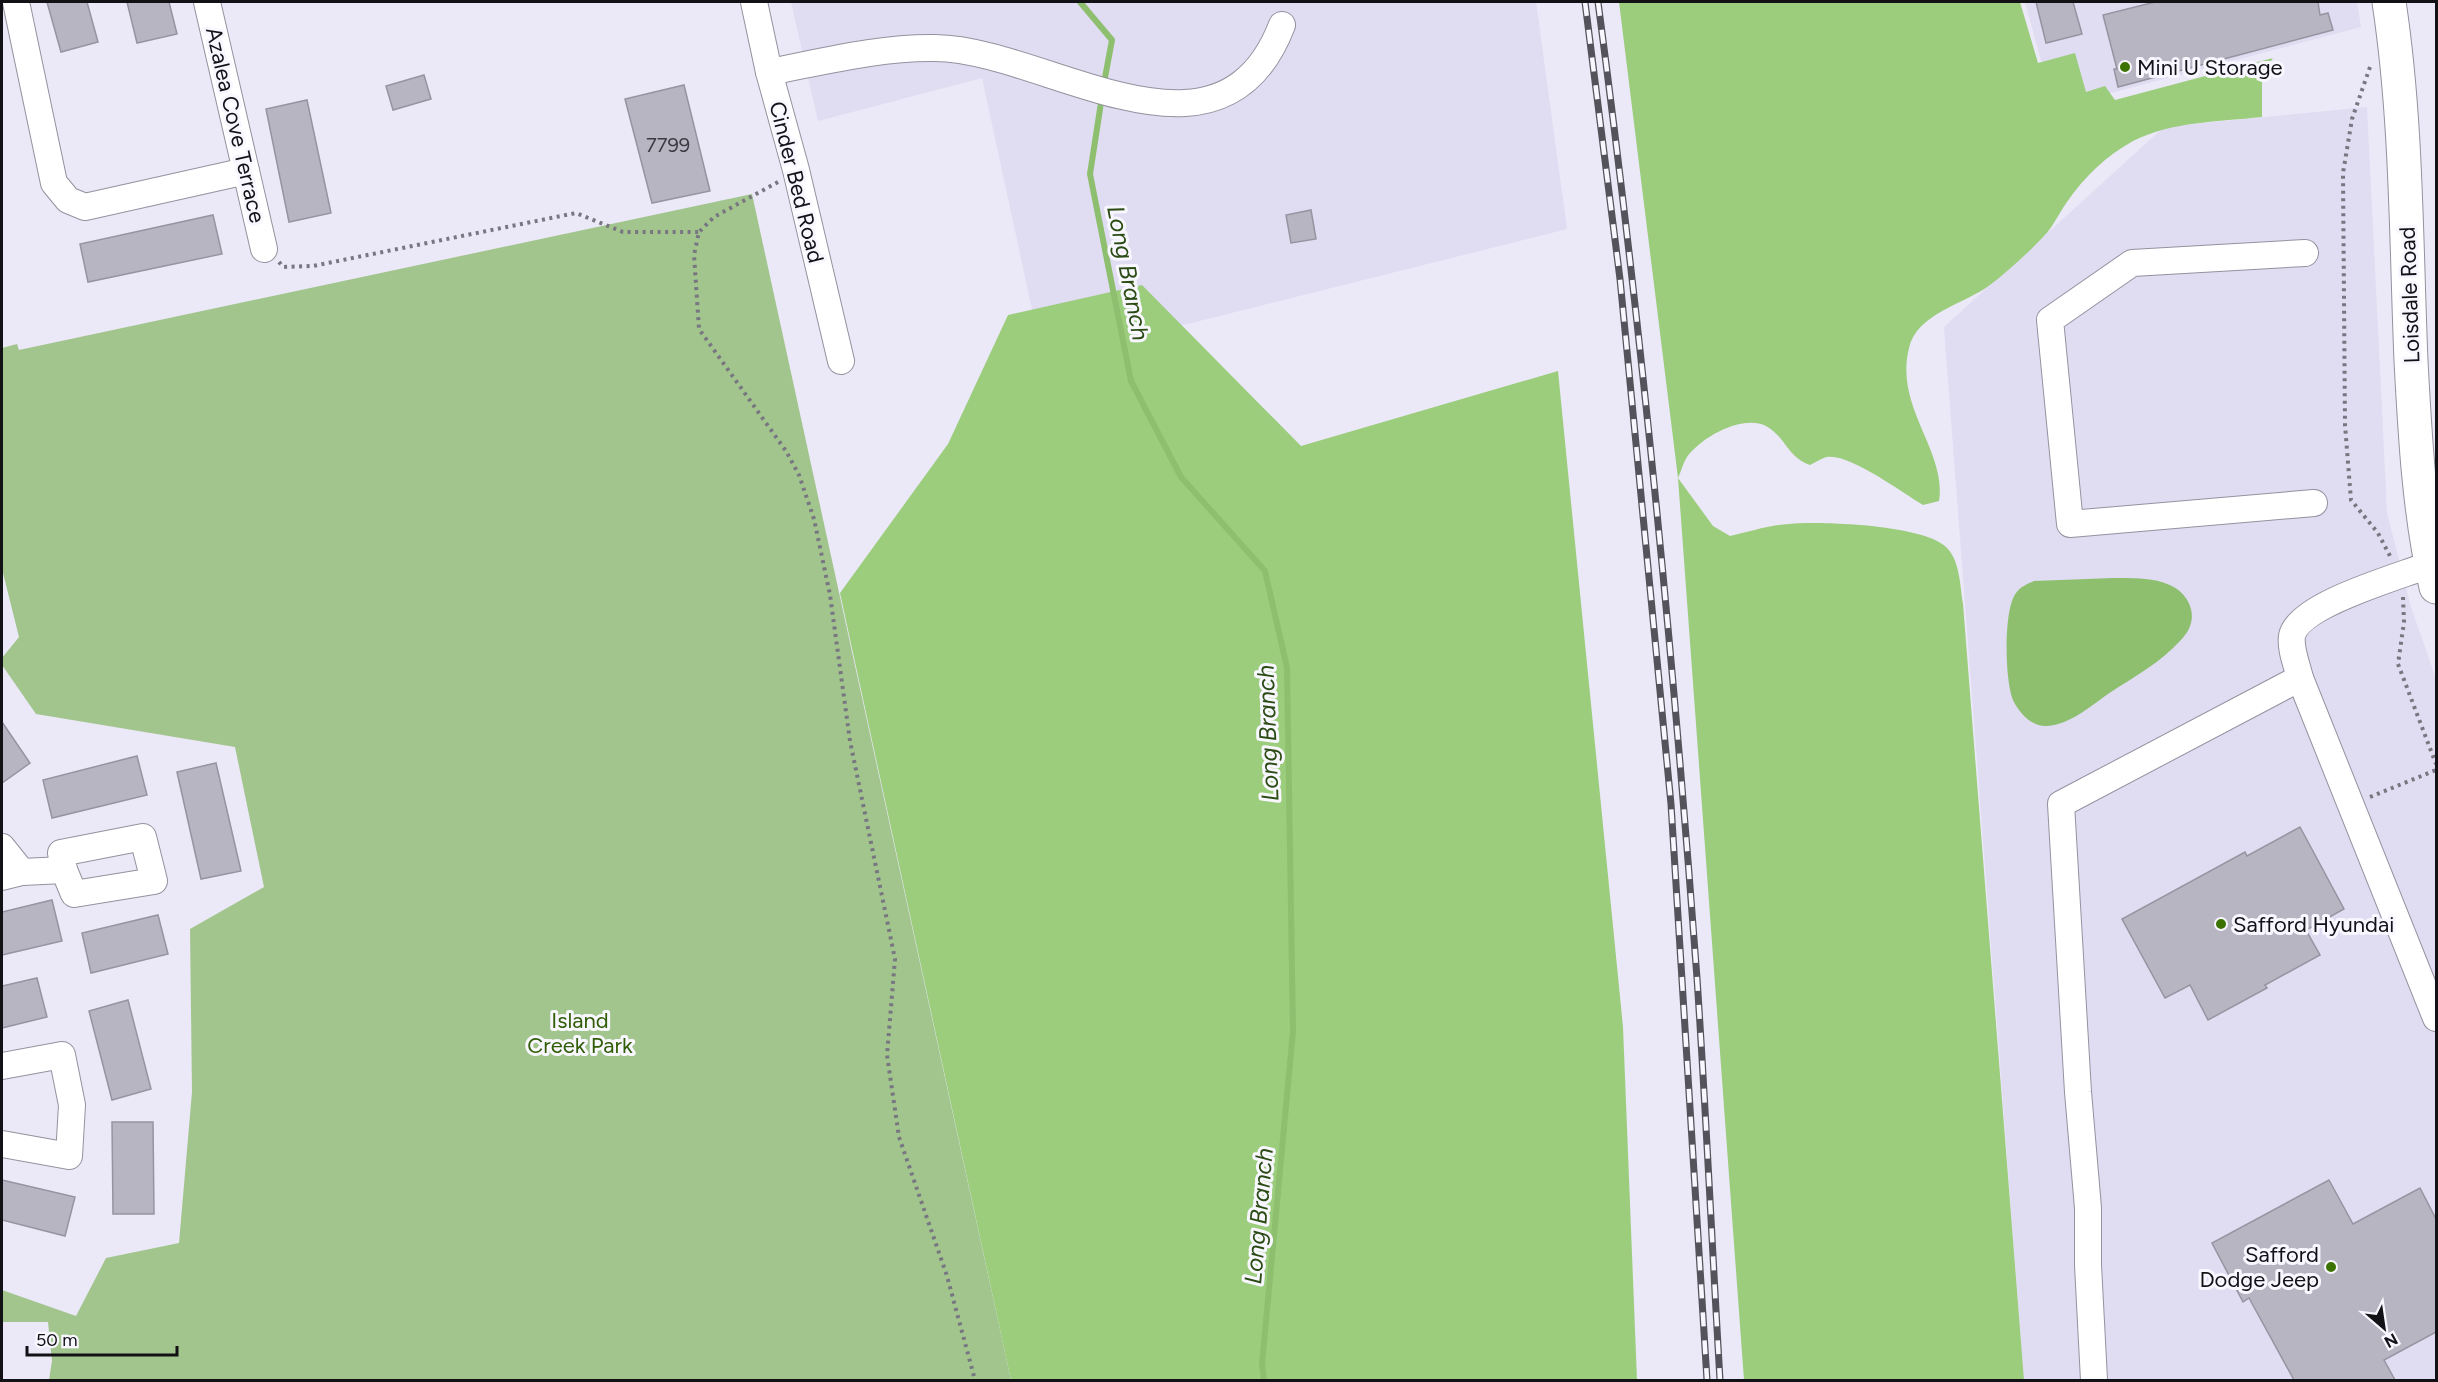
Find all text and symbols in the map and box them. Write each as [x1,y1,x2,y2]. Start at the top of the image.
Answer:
street label: Azalea Cove Terrace [200,25,271,226]
place label: Mini U Storage [2137,54,2283,81]
marker: Mini U Storage [2118,60,2132,74]
street label: Cinder Bed Road [763,99,830,266]
house number: 7799 [646,133,690,157]
water label: Long Branch [1101,203,1156,343]
street label: Loisdale Road [2394,226,2425,364]
water label: Long Branch [1251,664,1284,802]
place label: Safford Hyundai [2233,911,2394,938]
marker: Safford Hyundai [2214,917,2228,931]
park label: Island Creek Park [527,1007,633,1059]
water label: Long Branch [1238,1147,1279,1285]
place label: Safford Dodge Jeep [2199,1241,2319,1293]
marker: Safford Dodge Jeep [2324,1260,2338,1274]
north arrow [2354,1298,2414,1358]
scale bar [27,1319,177,1357]
text: 50 m [36,1329,78,1351]
text: N [2381,1329,2401,1352]

